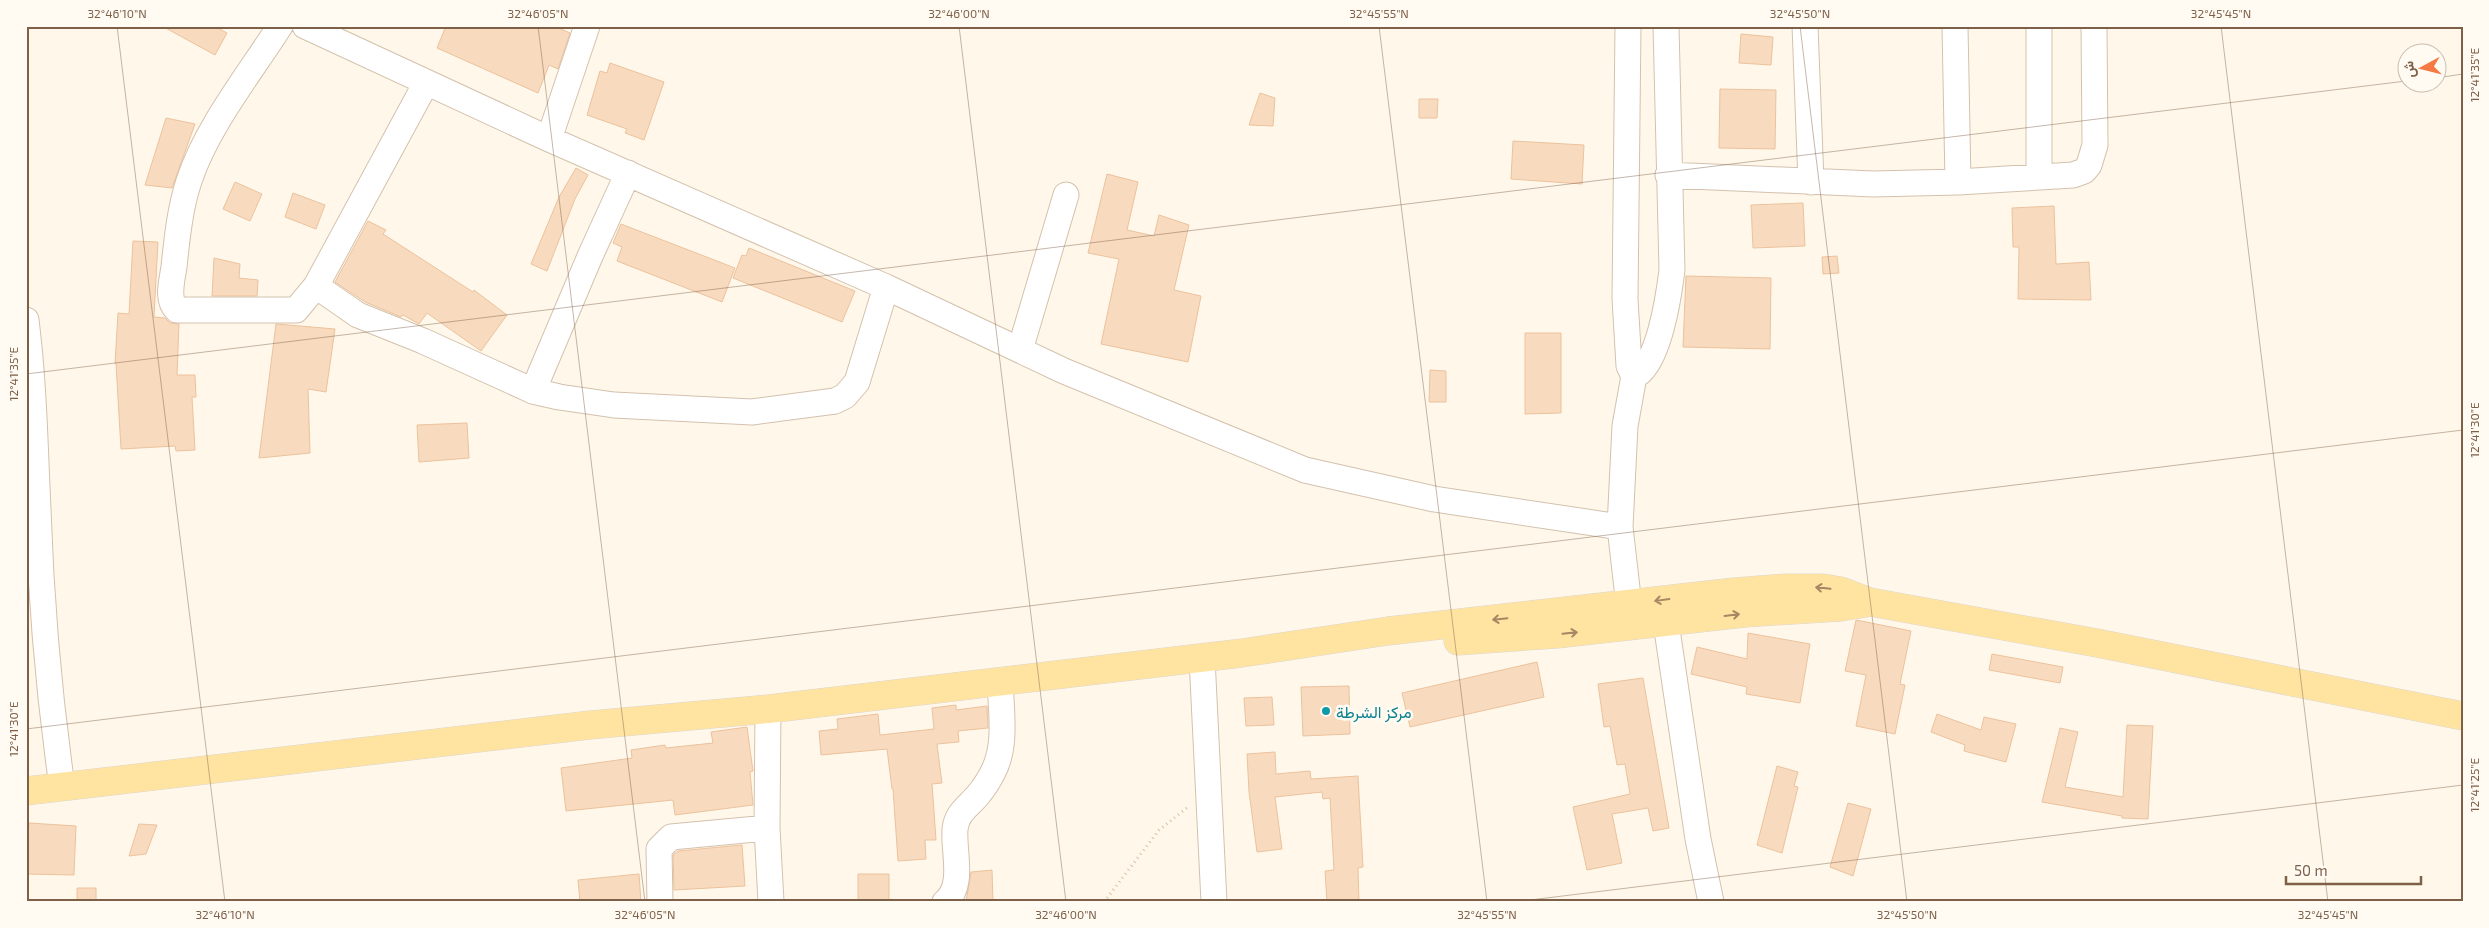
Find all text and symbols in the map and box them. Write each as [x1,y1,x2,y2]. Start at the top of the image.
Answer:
text: 32°46'10"N [87,6,147,20]
text: 32°46'05"N [508,6,568,20]
text: 32°46'00"N [928,6,990,20]
text: 32°45'55"N [1349,6,1409,20]
text: 32°45'50"N [1770,6,1830,20]
text: 32°45'45"N [2191,6,2251,20]
north arrow [2396,42,2446,92]
text: 12°41'35"E [2467,47,2481,102]
text: ش [2399,60,2419,79]
text: 12°41'35"E [6,346,20,401]
text: 12°41'30"E [2467,402,2481,458]
one-way arrow [1816,583,1832,593]
one-way arrow [1654,596,1670,606]
one-way arrow [1723,610,1739,620]
one-way arrow [1492,614,1508,624]
one-way arrow [1562,628,1578,638]
text: 12°41'30"E [6,701,20,757]
place label: مركز الشرطة [1336,702,1412,723]
marker: مركز الشرطة [1320,705,1332,717]
text: 12°41'25"E [2467,757,2481,812]
scale bar [2286,853,2422,885]
text: 50 m [2294,861,2328,879]
text: 32°46'10"N [195,907,255,921]
text: 32°46'05"N [615,907,675,921]
text: 32°46'00"N [1035,907,1097,921]
text: 32°45'55"N [1457,907,1517,921]
text: 32°45'50"N [1877,907,1937,921]
text: 32°45'45"N [2298,907,2358,921]

